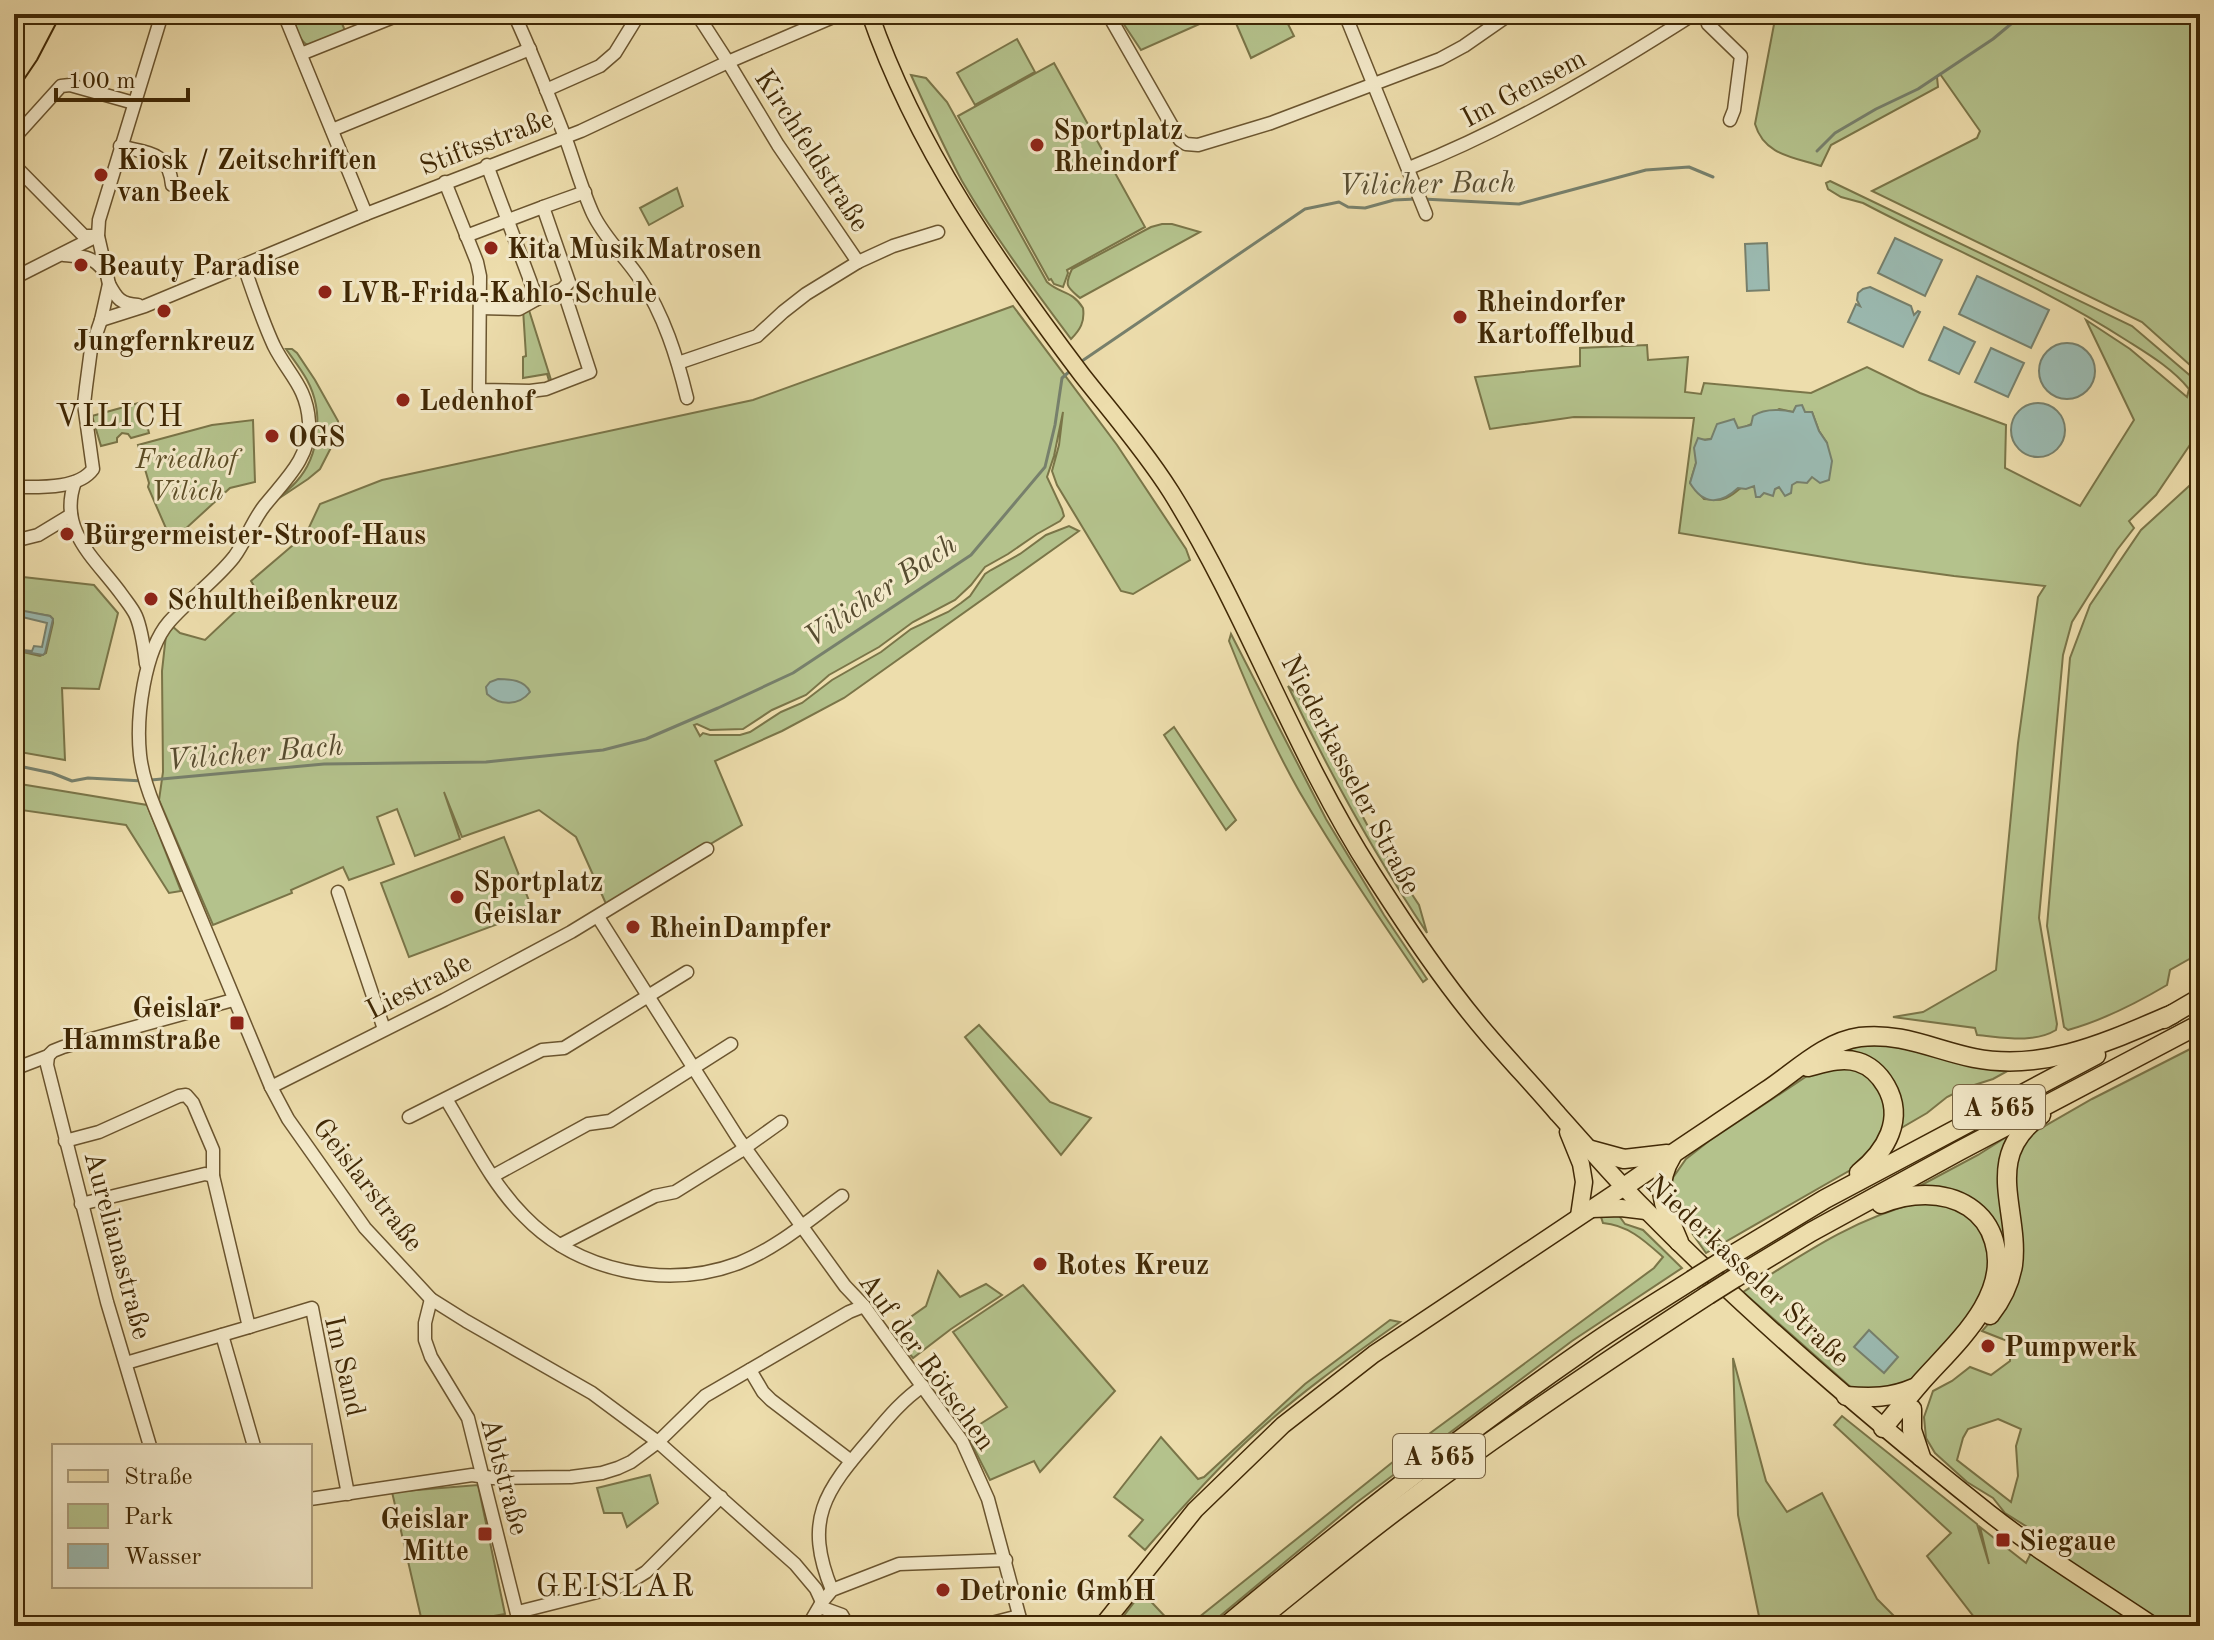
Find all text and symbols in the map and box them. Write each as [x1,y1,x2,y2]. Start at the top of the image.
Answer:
street label: Im Gensem [1458,45,1591,134]
scale bar [56,52,188,102]
street label: Kirchfeldstraße [748,66,873,238]
text: 100 m [68,70,136,94]
street label: Stiftsstraße [416,106,558,182]
place label: Sportplatz Rheindorf [1053,118,1183,178]
marker: Sportplatz Rheindorf [1028,136,1046,154]
place label: Kiosk / Zeitschriften van Beek [117,148,377,208]
marker: Kiosk / Zeitschriften van Beek [92,166,110,184]
water label: Vilicher Bach [1338,168,1516,202]
place label: Kita MusikMatrosen [507,237,762,265]
marker: Kita MusikMatrosen [482,239,500,257]
place label: Beauty Paradise [97,254,300,282]
marker: Beauty Paradise [72,256,90,274]
place label: LVR-Frida-Kahlo-Schule [341,281,657,309]
marker: LVR-Frida-Kahlo-Schule [316,283,334,301]
place label: Rheindorfer Kartoffelbud [1476,290,1635,350]
marker: Jungfernkreuz [155,302,173,320]
marker: Rheindorfer Kartoffelbud [1451,308,1469,326]
place label: Jungfernkreuz [73,329,255,357]
place label: Ledenhof [419,389,537,417]
marker: Ledenhof [394,391,412,409]
district label: VILICH [55,402,185,434]
place label: OGS [288,425,345,453]
marker: OGS [263,427,281,445]
park label: Friedhof Vilich [135,447,243,507]
place label: Bürgermeister-Stroof-Haus [83,523,426,551]
marker: Bürgermeister-Stroof-Haus [58,525,76,543]
water label: Vilicher Bach [799,530,963,654]
place label: Schultheißenkreuz [167,588,398,616]
marker: Schultheißenkreuz [142,590,160,608]
street label: Niederkasseler Straße [1274,651,1424,900]
water label: Vilicher Bach [166,731,345,777]
place label: Sportplatz Geislar [473,870,603,930]
marker: Sportplatz Geislar [448,888,466,906]
place label: RheinDampfer [649,916,831,944]
marker: RheinDampfer [624,918,642,936]
street label: Liestraße [362,949,477,1026]
place label: Geislar Hammstraße [62,996,221,1056]
marker: Geislar Hammstraße [228,1014,246,1032]
road number: A 565 [1953,1085,2045,1129]
street label: Geislarstraße [306,1114,427,1258]
street label: Aurelianastraße [78,1149,155,1343]
street label: Niederkasseler Straße [1640,1171,1854,1373]
place label: Rotes Kreuz [1056,1253,1209,1281]
marker: Rotes Kreuz [1031,1255,1049,1273]
street label: Auf der Rötschen [852,1269,999,1457]
street label: Im Sand [318,1314,368,1420]
place label: Pumpwerk [2004,1335,2138,1363]
marker: Pumpwerk [1979,1337,1997,1355]
street label: Abtstraße [474,1415,532,1539]
road number: A 565 [1393,1434,1485,1478]
legend [52,1444,312,1588]
text: Straße [124,1466,193,1490]
text: Park [124,1506,173,1530]
place label: Geislar Mitte [380,1507,469,1567]
marker: Geislar Mitte [476,1525,494,1543]
place label: Siegaue [2019,1529,2116,1557]
marker: Siegaue [1994,1531,2012,1549]
text: Wasser [124,1546,201,1570]
district label: GEISLAR [536,1572,696,1604]
place label: Detronic GmbH [959,1579,1156,1607]
marker: Detronic GmbH [934,1581,952,1599]

